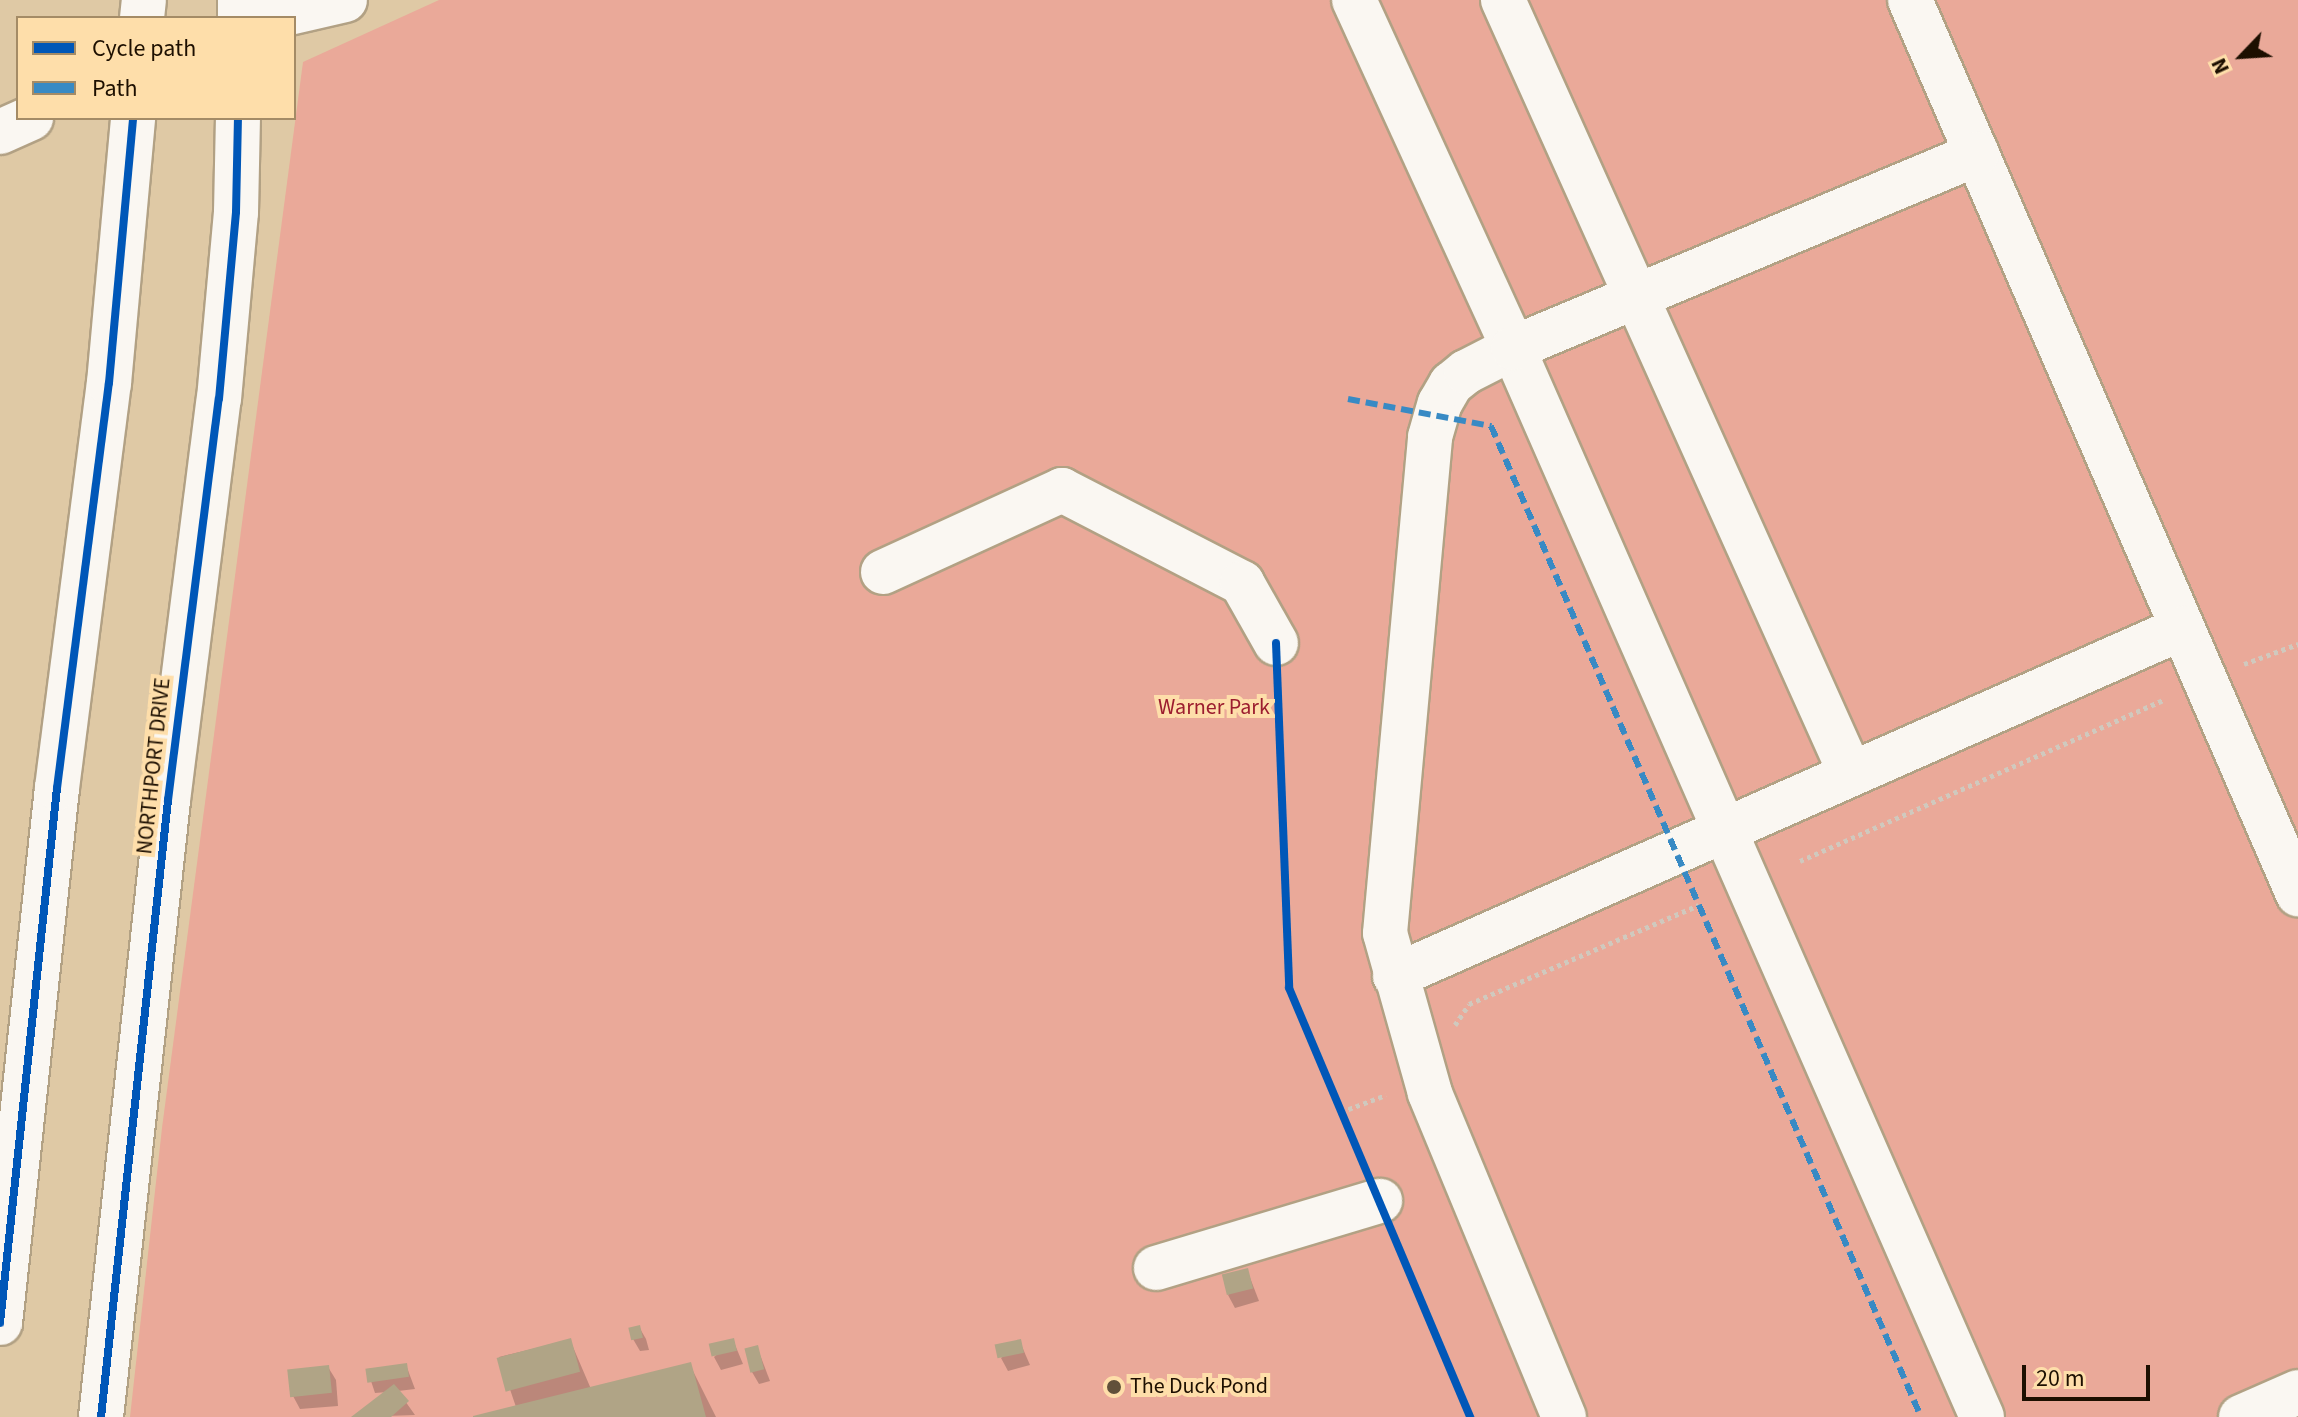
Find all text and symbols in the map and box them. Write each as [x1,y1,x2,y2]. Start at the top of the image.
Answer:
legend [16,16,296,120]
north arrow [2202,16,2282,96]
text: Cycle path [92,31,196,66]
text: N [2203,53,2238,80]
text: Path [92,71,138,106]
street label: NORTHPORT DRIVE [132,676,176,856]
park label: Warner Park [1158,695,1270,721]
scale bar [2026,1349,2154,1399]
text: 20 m [2036,1361,2085,1396]
place label: The Duck Pond [1130,1374,1268,1400]
marker: The Duck Pond [1105,1378,1123,1396]

